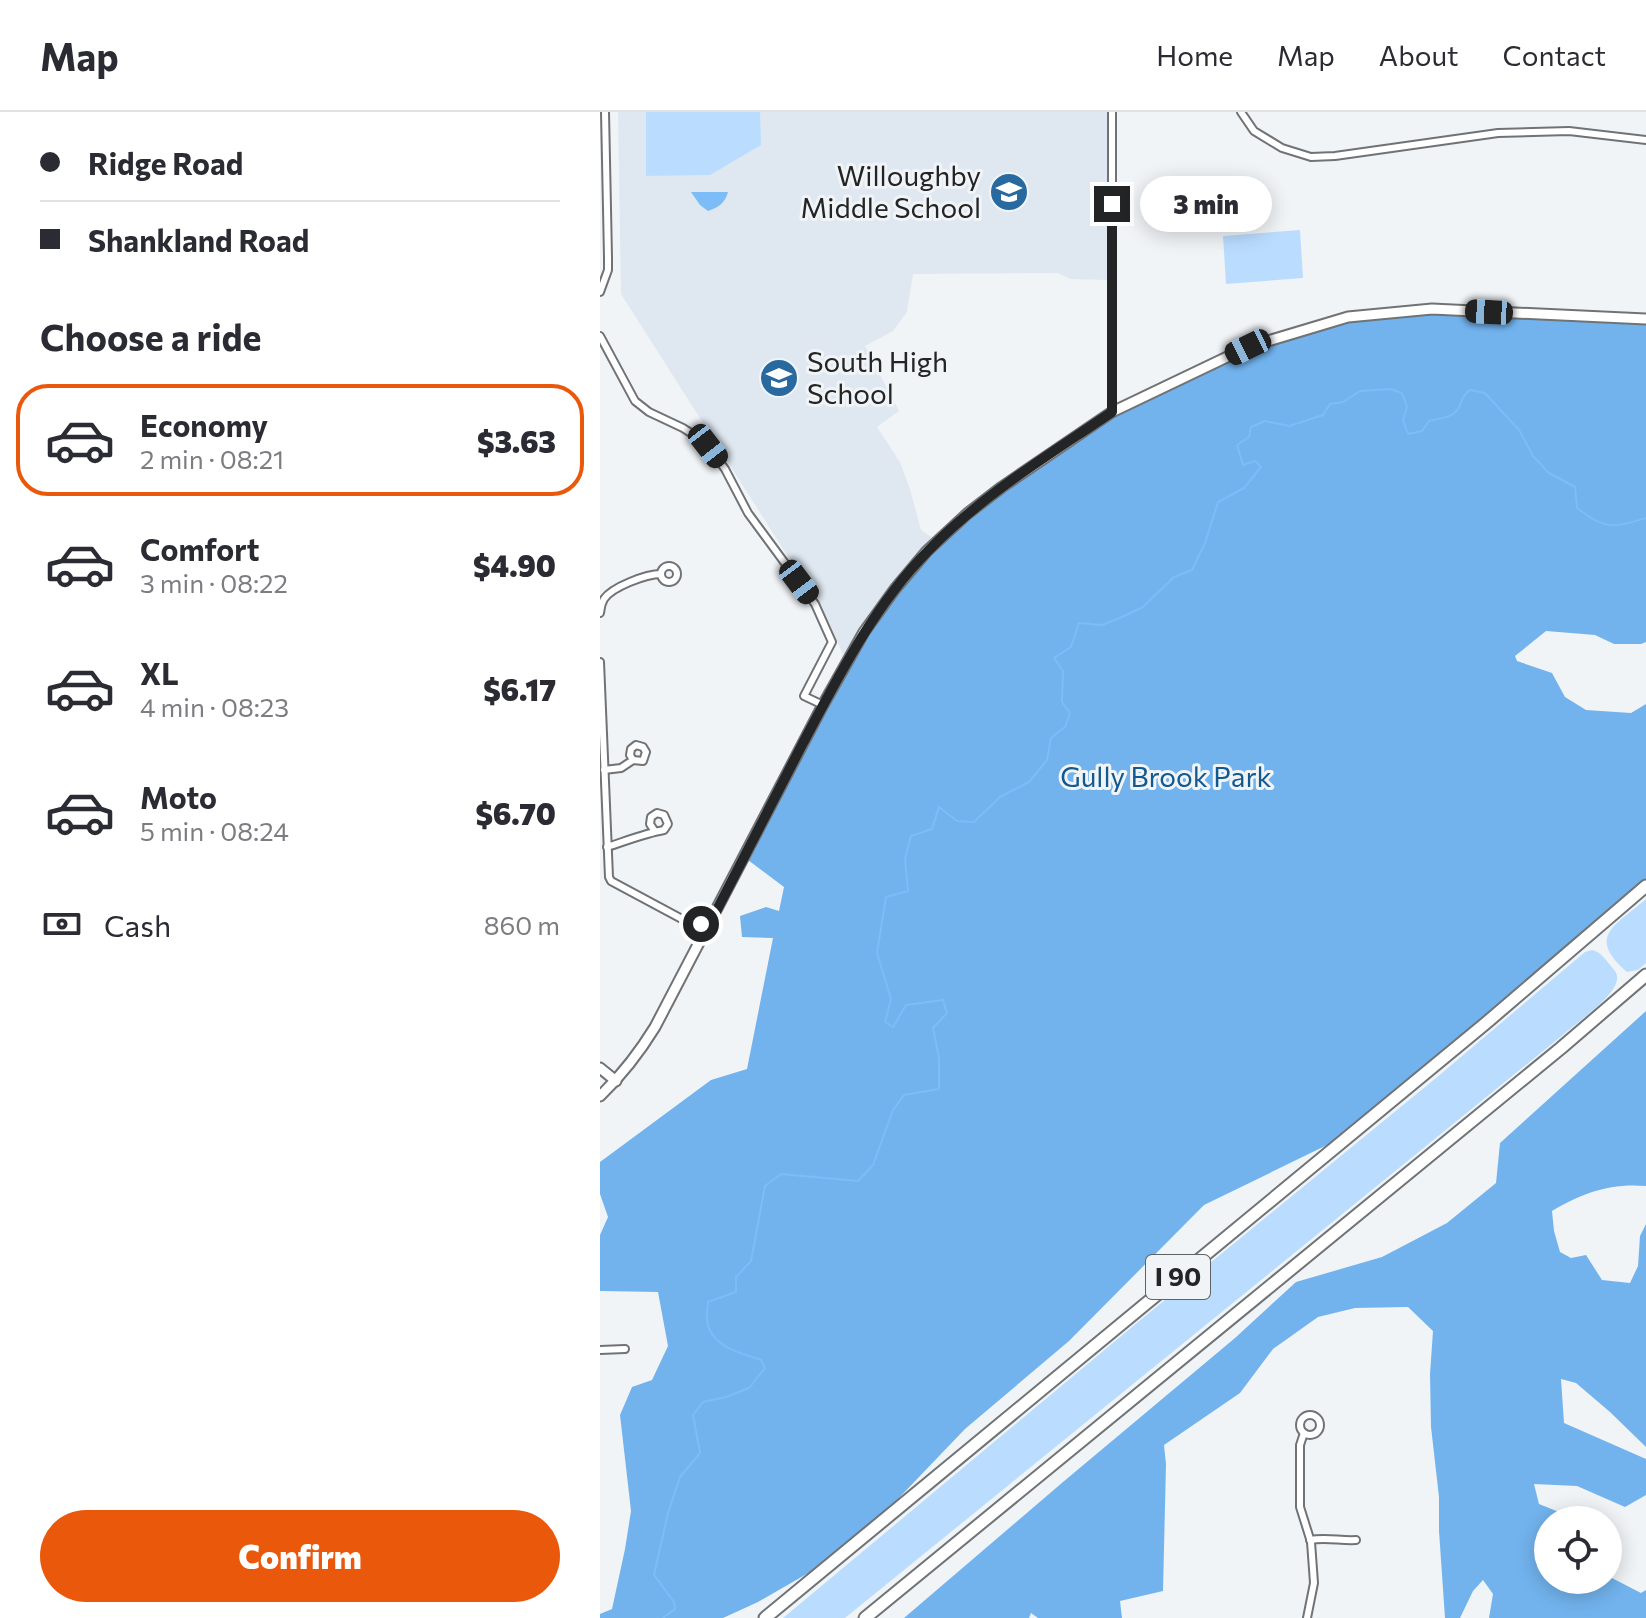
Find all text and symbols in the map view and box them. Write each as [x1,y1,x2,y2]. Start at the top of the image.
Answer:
text: Map [40,32,119,79]
text: Home [1156,38,1233,72]
text: Map [1277,38,1335,72]
text: About [1379,38,1459,72]
text: Contact [1503,38,1606,72]
text: Ridge Road [88,144,243,181]
place label: Willoughby Middle School [801,158,981,224]
school or university icon: Willoughby Middle School [988,171,1030,213]
callout: 3 min [1140,176,1272,232]
route end [1094,186,1130,222]
text: 3 min [1173,188,1239,219]
text: Shankland Road [88,221,309,258]
car [1464,299,1514,325]
text: Choose a ride [40,314,261,358]
car [1221,326,1275,368]
place label: South High School [807,344,948,410]
school or university icon: South High School [758,357,800,399]
icon: car [44,404,116,476]
text: Economy [140,406,268,443]
car [684,420,732,472]
text: $3.63 [477,422,556,459]
text: 2 min · 08:21 [140,443,284,474]
icon: car [44,528,116,600]
text: Comfort [140,530,259,567]
text: $4.90 [473,546,556,583]
car [775,556,823,608]
text: 3 min · 08:22 [140,567,288,598]
icon: car [44,652,116,724]
text: XL [140,654,179,691]
text: $6.17 [483,670,556,707]
text: 4 min · 08:23 [140,691,289,722]
park label: Gully Brook Park [1060,759,1272,793]
icon: car [44,776,116,848]
text: Moto [140,778,217,815]
text: $6.70 [475,794,556,831]
text: 5 min · 08:24 [140,815,289,846]
icon: cash [40,902,84,946]
text: Cash [104,906,171,943]
route start [683,906,719,942]
text: 860 m [484,909,560,940]
road number: I 90 [1146,1255,1210,1299]
map controls [1534,1506,1622,1594]
button: locate [1534,1506,1622,1594]
button: Confirm [40,1510,560,1602]

